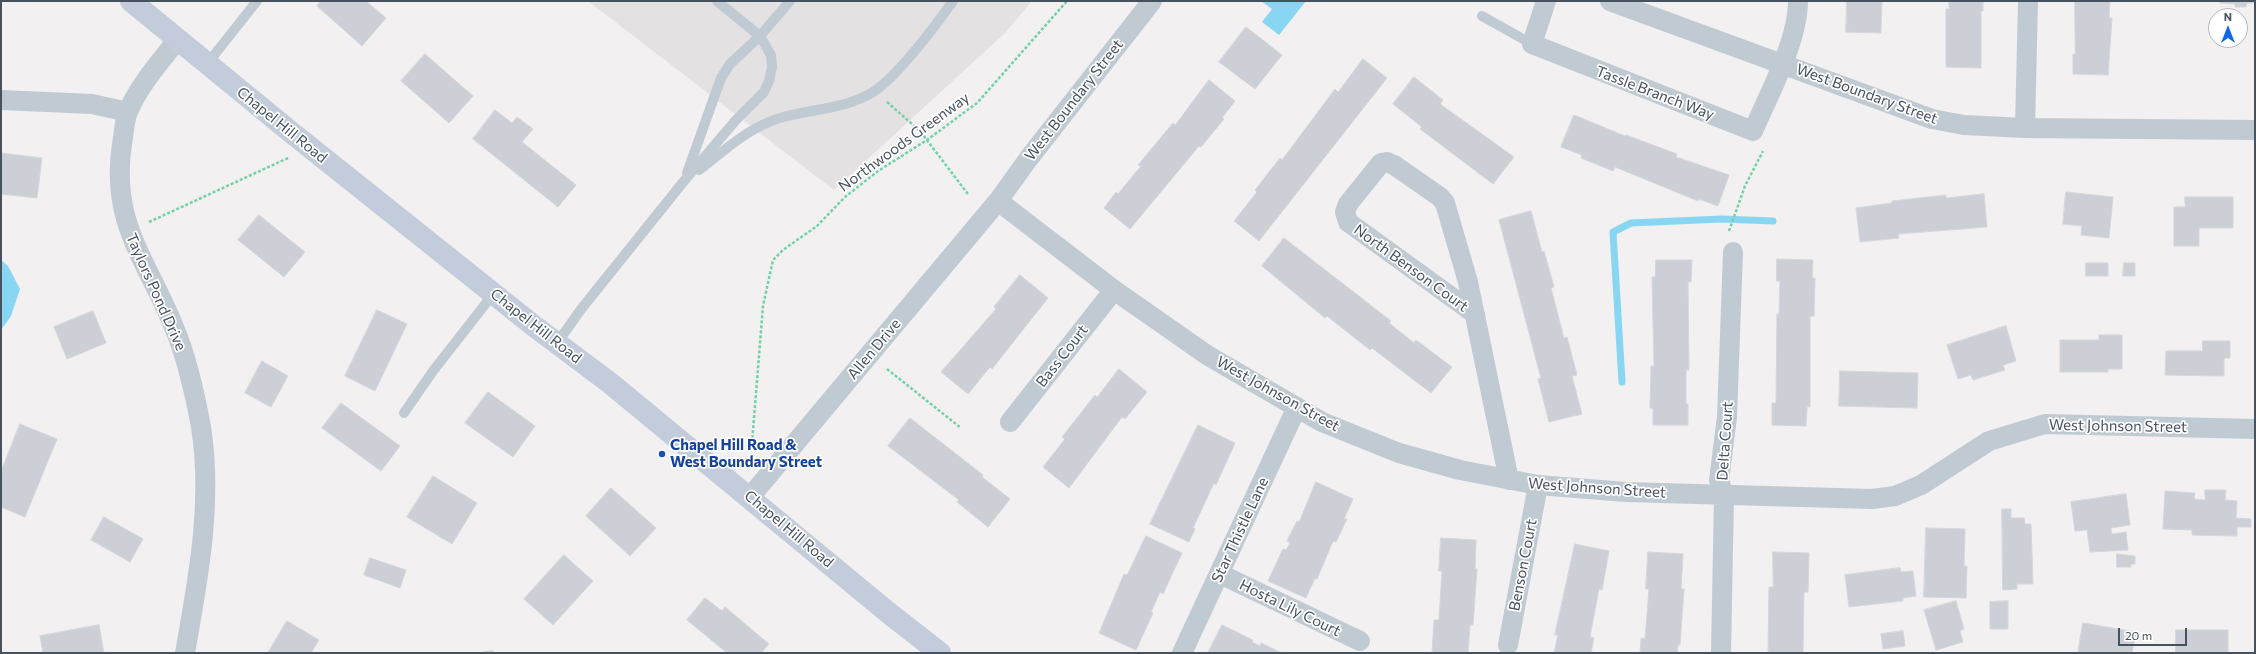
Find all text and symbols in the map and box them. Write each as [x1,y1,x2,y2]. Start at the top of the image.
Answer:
north arrow [2208,8,2248,48]
text: N [2224,10,2232,23]
street label: West Boundary Street [1021,36,1127,164]
street label: West Boundary Street [1794,60,1940,128]
street label: Tassle Branch Way [1593,62,1717,124]
street label: Chapel Hill Road [233,83,331,167]
street label: Northwoods Greenway [835,89,973,195]
street label: North Benson Court [1350,220,1472,316]
street label: Taylors Pond Drive [122,231,190,353]
street label: Chapel Hill Road [487,285,585,367]
street label: Allen Drive [843,315,905,383]
street label: Bass Court [1032,321,1092,391]
street label: West Johnson Street [1213,353,1343,435]
street label: Delta Court [1713,401,1737,481]
street label: West Johnson Street [2049,416,2187,436]
place label: Chapel Hill Road & West Boundary Street [670,436,822,471]
marker: Chapel Hill Road & West Boundary Street [657,449,667,459]
street label: West Johnson Street [1527,474,1667,502]
street label: Star Thistle Lane [1208,475,1272,585]
street label: Chapel Hill Road [741,486,837,572]
street label: Benson Court [1505,518,1541,612]
street label: Hosta Lily Court [1236,576,1344,640]
scale bar [2120,620,2189,646]
text: 20 m [2125,628,2152,642]

